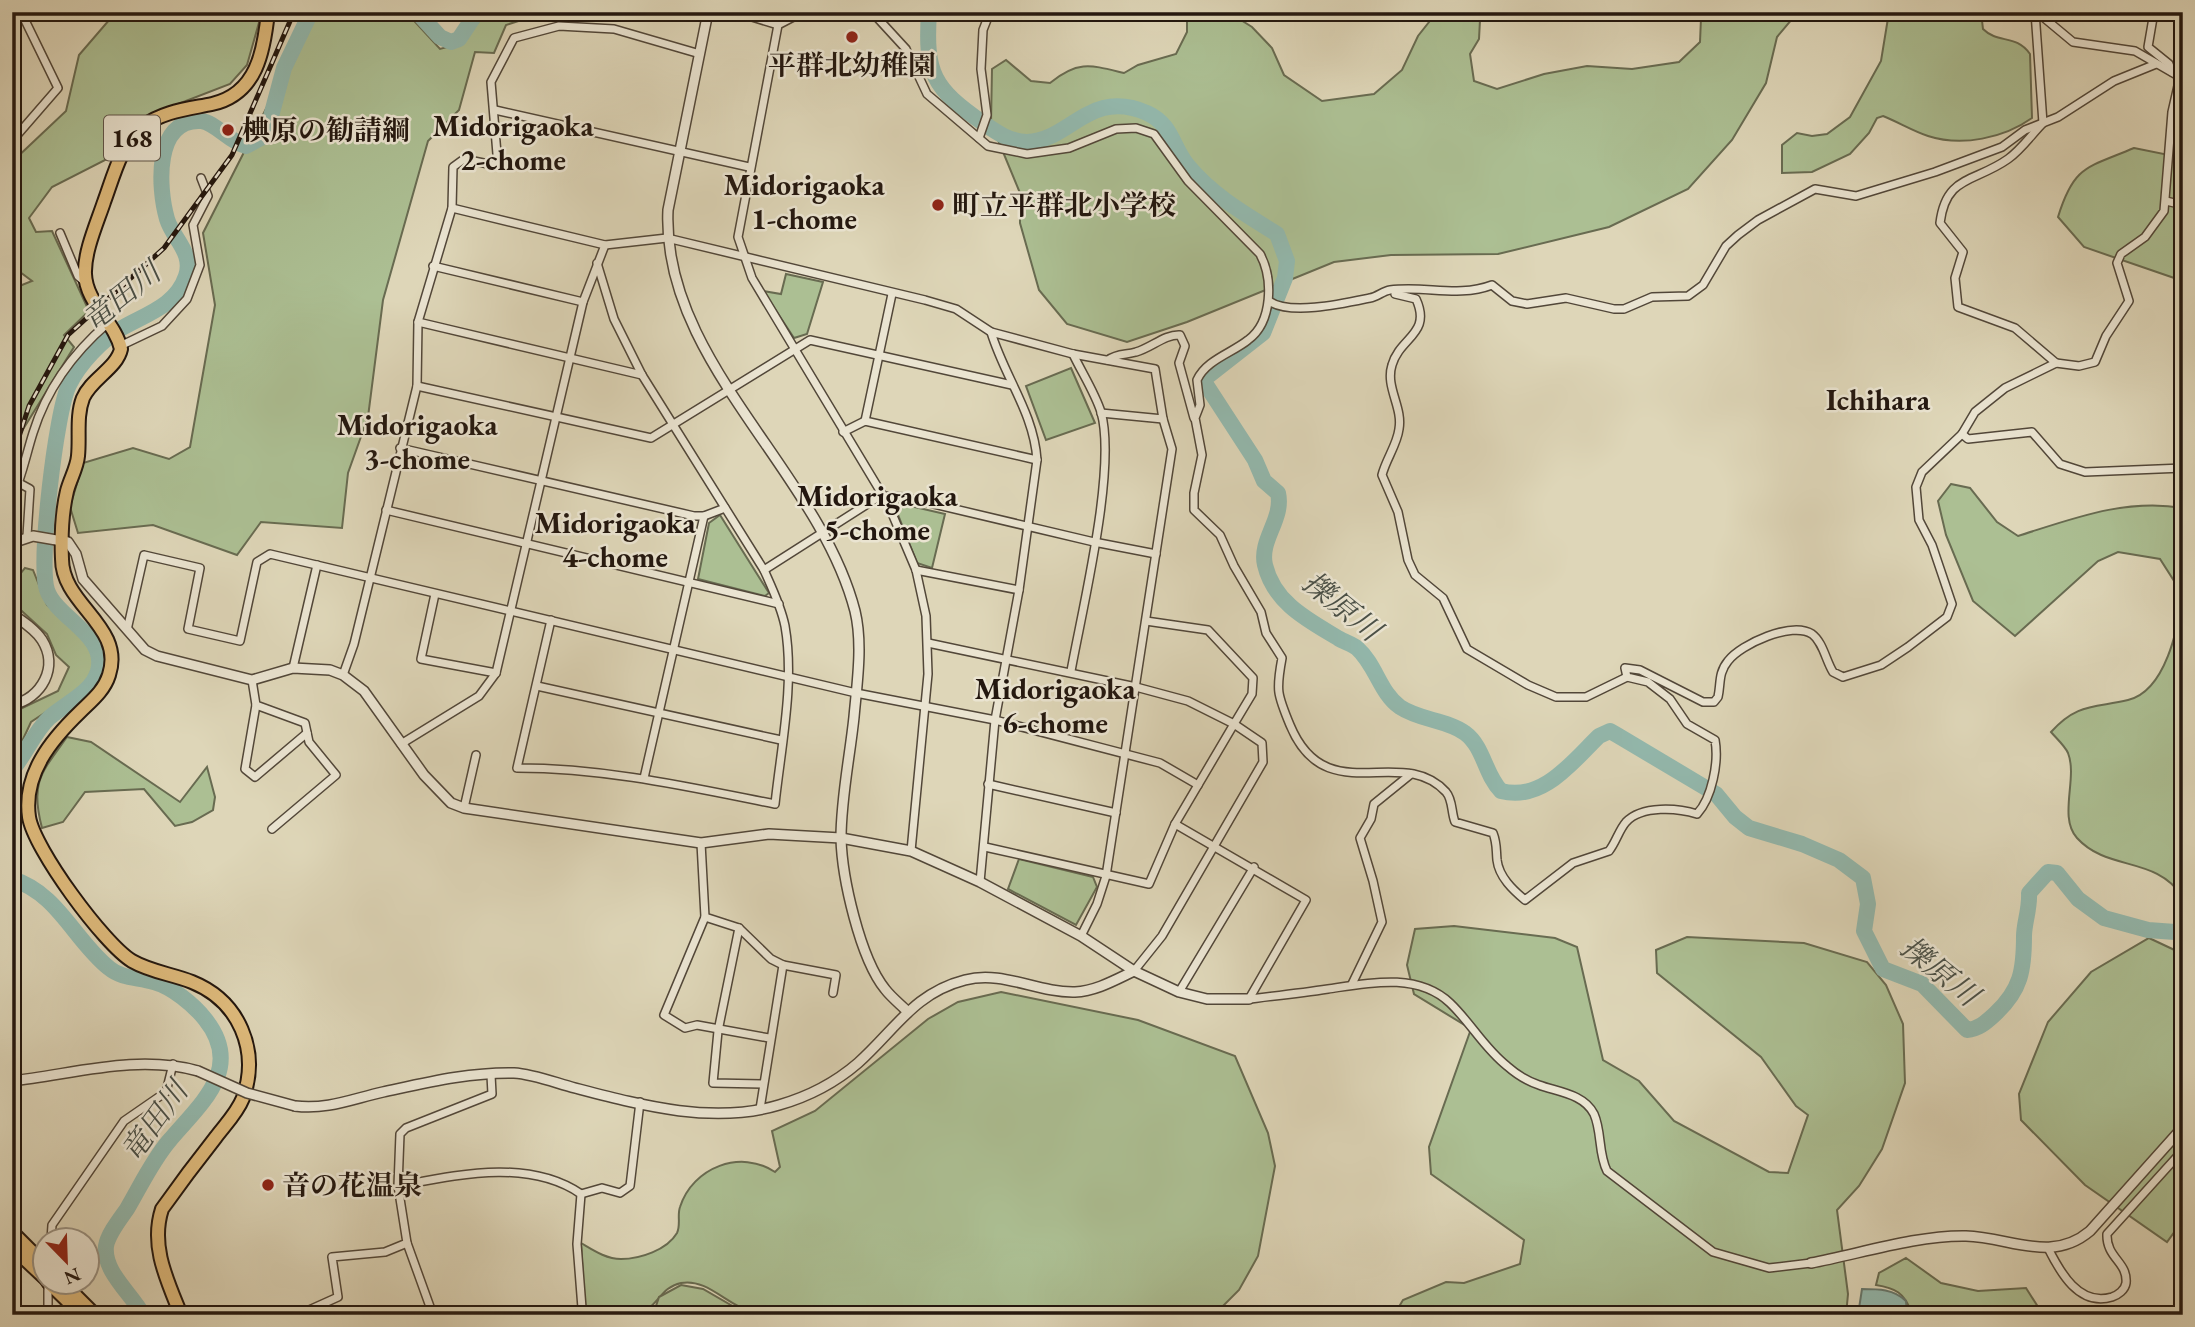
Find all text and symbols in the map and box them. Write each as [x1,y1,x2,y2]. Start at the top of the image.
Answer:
marker: 平群北幼稚園 [844,29,860,45]
place label: 平群北幼稚園 [768,47,936,83]
district label: Midorigaoka 2-chome [432,106,594,179]
place label: 椣原の勧請綱 [242,112,410,148]
road number: 168 [104,116,160,160]
marker: 椣原の勧請綱 [220,122,236,138]
district label: Midorigaoka 1-chome [723,165,885,238]
place label: 町立平群北小学校 [952,187,1176,223]
marker: 町立平群北小学校 [930,197,946,213]
water label: 竜田川 [74,251,171,339]
district label: Ichihara [1826,380,1931,419]
district label: Midorigaoka 3-chome [336,405,498,478]
district label: Midorigaoka 5-chome [796,476,958,549]
district label: Midorigaoka 4-chome [534,503,696,576]
water label: 擽原川 [1295,563,1392,651]
district label: Midorigaoka 6-chome [974,669,1136,742]
water label: 擽原川 [1893,928,1990,1016]
water label: 竜田川 [112,1071,198,1169]
place label: 音の花温泉 [282,1167,422,1203]
marker: 音の花温泉 [260,1177,276,1193]
north arrow [32,1226,102,1296]
text: N [60,1262,84,1291]

